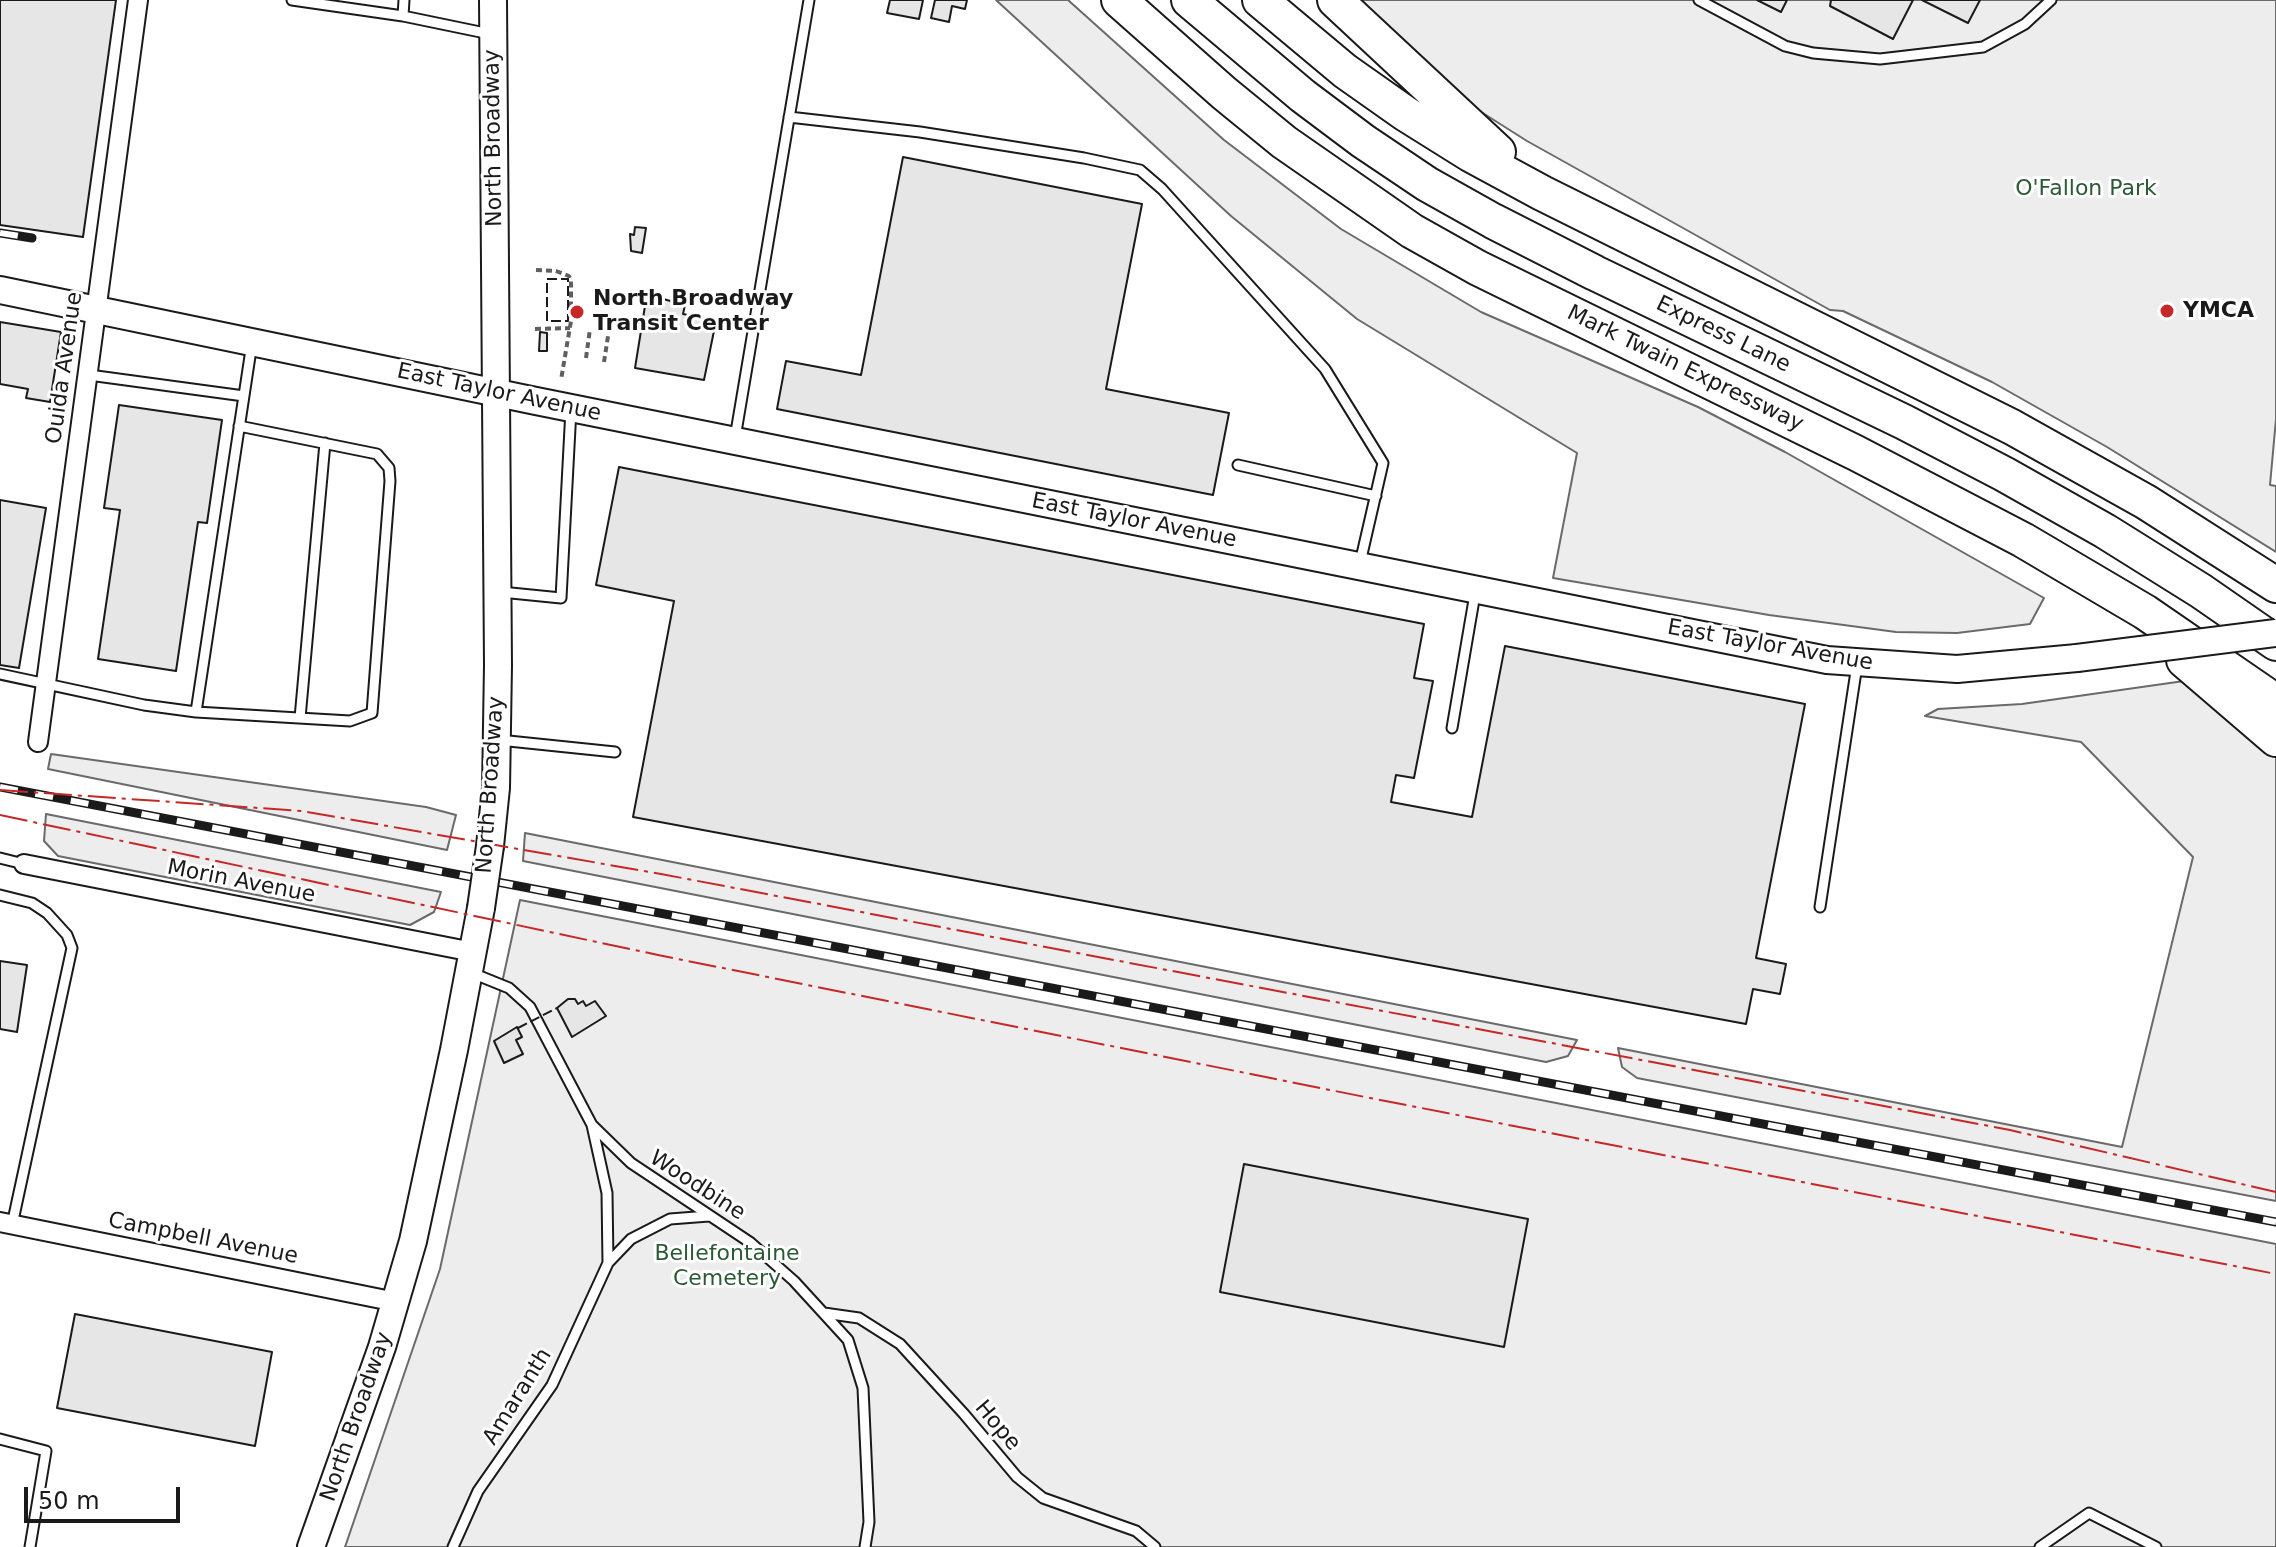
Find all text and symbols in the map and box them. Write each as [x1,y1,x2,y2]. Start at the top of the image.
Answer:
street label: North Broadway [479,49,509,227]
park label: O'Fallon Park [2015,176,2157,202]
place label: North Broadway Transit Center [593,286,793,338]
street label: Ouida Avenue [41,290,89,446]
street label: Express Lane [1652,291,1794,379]
place label: YMCA [2183,298,2254,324]
street label: Mark Twain Expressway [1562,300,1808,438]
marker: YMCA [2158,302,2176,320]
marker: North Broadway Transit Center [568,303,586,321]
street label: East Taylor Avenue [394,358,604,428]
street label: East Taylor Avenue [1029,488,1239,554]
street label: East Taylor Avenue [1665,615,1875,677]
street label: North Broadway [472,696,510,874]
street label: Morin Avenue [165,855,317,909]
street label: Woodbine [644,1145,750,1227]
street label: Campbell Avenue [106,1208,300,1270]
park label: Bellefontaine Cemetery [654,1241,800,1292]
street label: North Broadway [316,1329,398,1505]
street label: Amaranth [478,1344,558,1450]
street label: Hope [968,1395,1026,1457]
scale bar [28,1471,184,1521]
text: 50 m [38,1487,100,1515]

